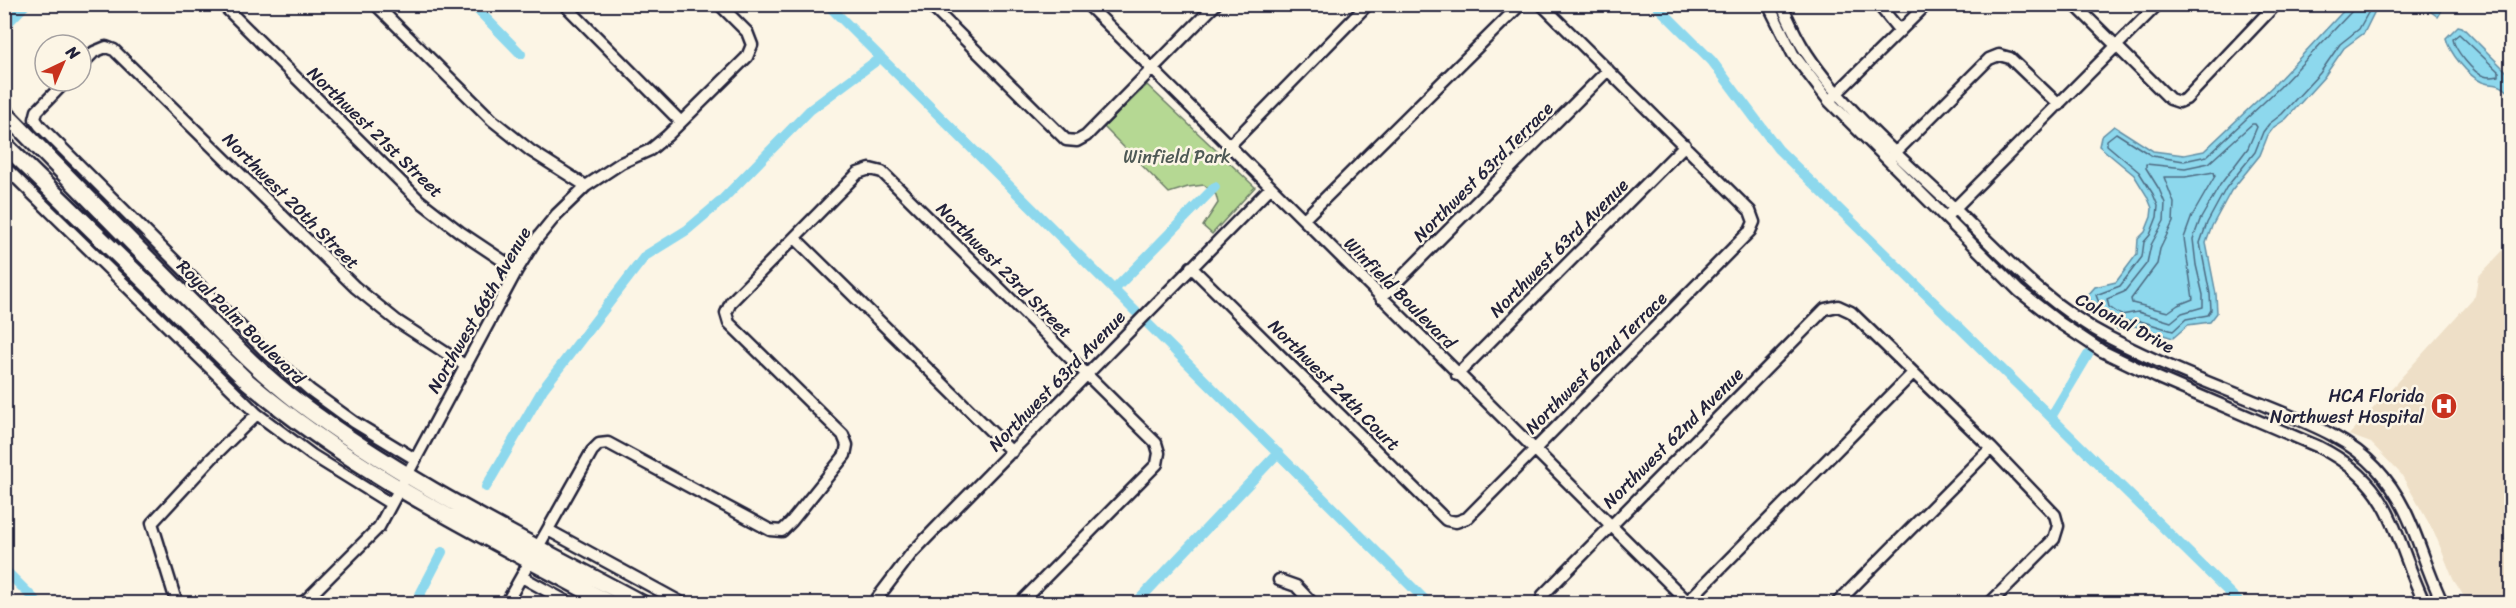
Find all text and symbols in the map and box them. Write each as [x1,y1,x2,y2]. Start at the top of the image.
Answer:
north arrow [33,33,93,93]
text: N [58,38,88,67]
street label: Northwest 21st Street [299,58,451,206]
street label: Northwest 63rd Terrace [1405,94,1561,250]
street label: Northwest 20th Street [215,125,368,278]
park label: Winfield Park [1123,141,1231,173]
street label: Northwest 63rd Avenue [1481,170,1637,326]
street label: Northwest 23rd Street [928,194,1080,346]
street label: Northwest 66th Avenue [418,220,540,399]
street label: Winfield Boulevard [1336,229,1465,358]
street label: Royal Palm Boulevard [169,251,314,394]
street label: Colonial Drive [2070,283,2181,363]
street label: Northwest 62nd Terrace [1517,284,1675,442]
street label: Northwest 63rd Avenue [980,302,1134,459]
street label: Northwest 24th Court [1260,311,1408,459]
street label: Northwest 62nd Avenue [1594,359,1752,517]
place label: HCA Florida Northwest Hospital [2270,380,2425,433]
hospital icon: HCA Florida Northwest Hospital [2429,391,2459,421]

